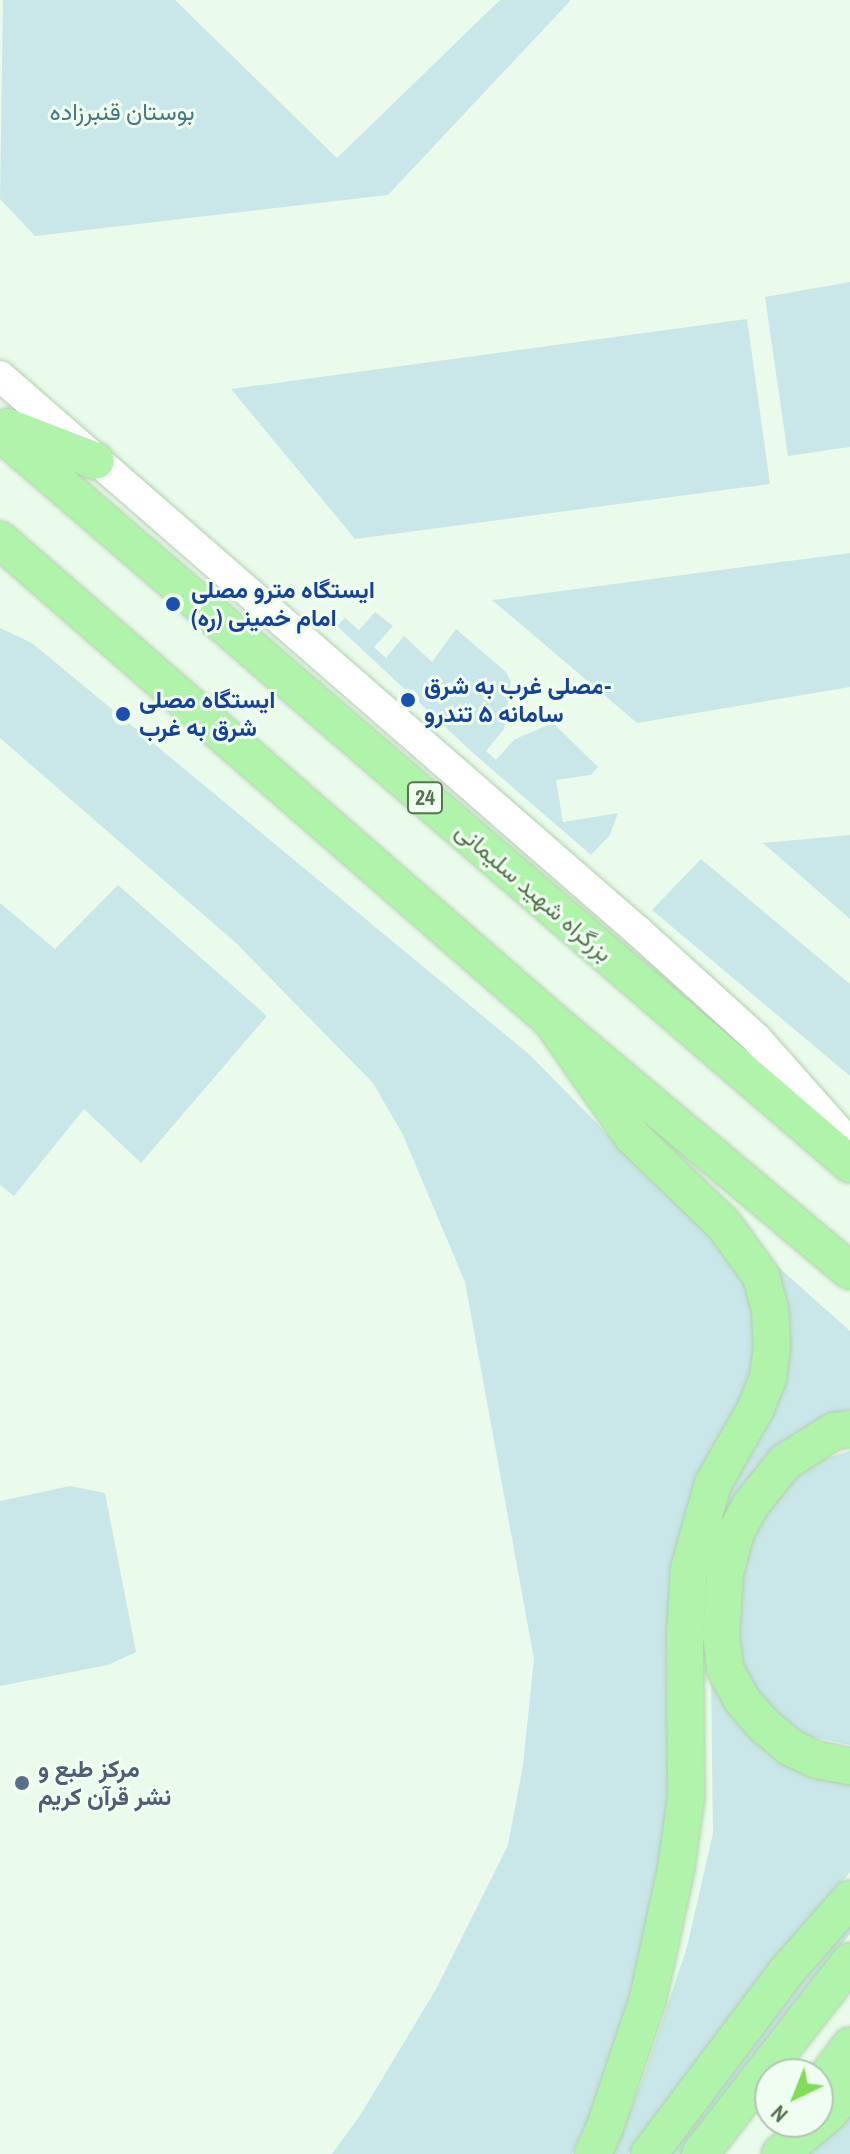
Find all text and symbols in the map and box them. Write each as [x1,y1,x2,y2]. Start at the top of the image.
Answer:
park label: بوستان قنبرزاده [50,98,194,126]
place label: ایستگاه مترو مصلی امام خمینی (ره) [191,576,375,632]
marker: ایستگاه مترو مصلی امام خمینی (ره) [162,593,184,615]
place label: مصلی غرب به شرق- سامانه ۵ تندرو [424,672,611,728]
place label: ایستگاه مصلی شرق به غرب [139,686,275,742]
marker: مصلی غرب به شرق- سامانه ۵ تندرو [399,691,417,709]
marker: ایستگاه مصلی شرق به غرب [114,705,132,723]
road number: 24 [405,780,445,816]
street label: بزرگراه شهید سلیمانی [450,816,618,968]
place label: مرکز طبع و نشر قرآن کریم [38,1755,171,1811]
marker: مرکز طبع و نشر قرآن کریم [13,1774,31,1792]
north arrow [754,2058,834,2138]
text: N [764,2099,794,2130]

